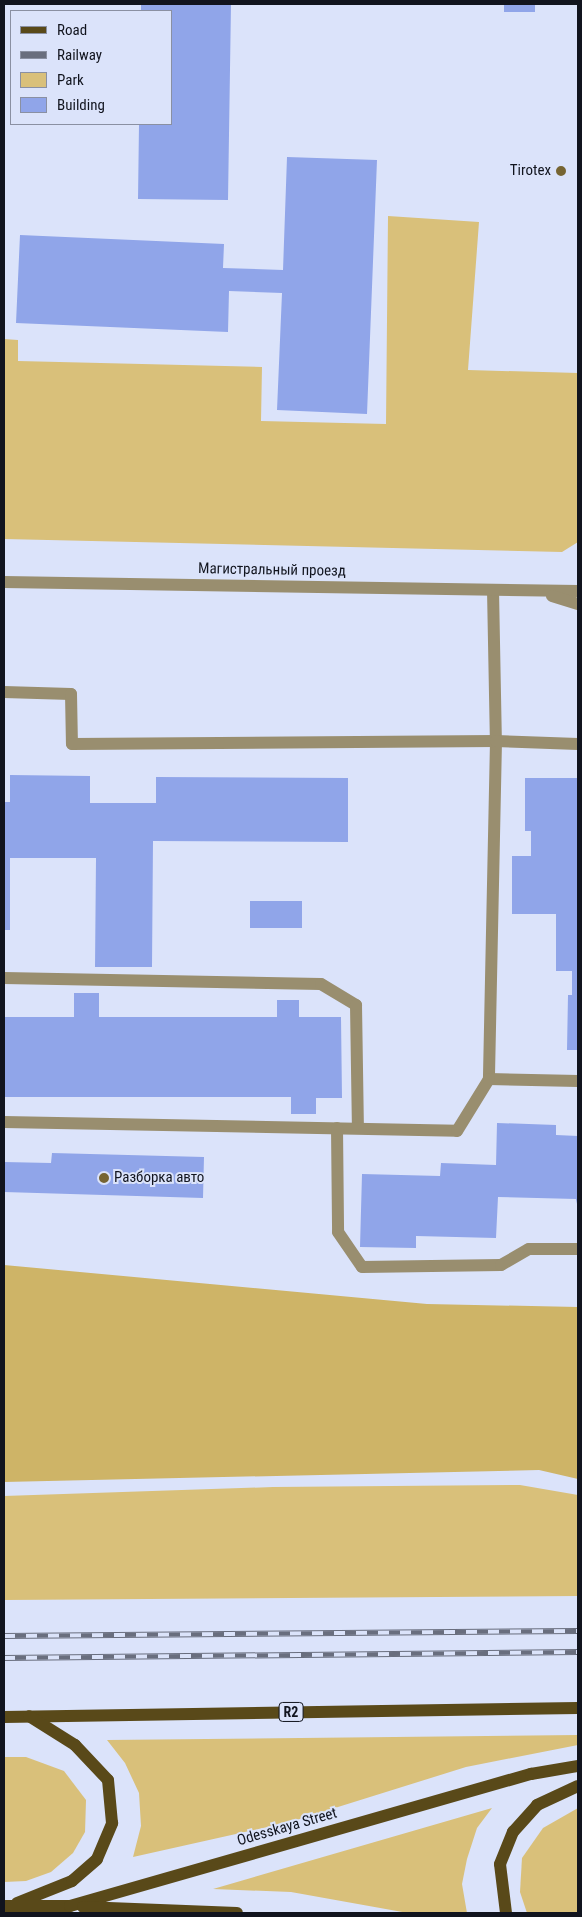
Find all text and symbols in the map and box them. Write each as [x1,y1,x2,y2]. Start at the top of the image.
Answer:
legend [10,10,172,125]
text: Road [57,21,87,39]
text: Railway [57,46,102,64]
text: Park [57,71,84,89]
text: Building [57,96,105,114]
place label: Tirotex [510,162,551,180]
marker: Tirotex [555,165,567,177]
street label: Магистральный проезд [198,560,346,580]
place label: Разборка авто [114,1169,204,1187]
marker: Разборка авто [98,1172,110,1184]
road number: R2 [278,1700,304,1724]
street label: Odesskaya Street [235,1804,339,1850]

